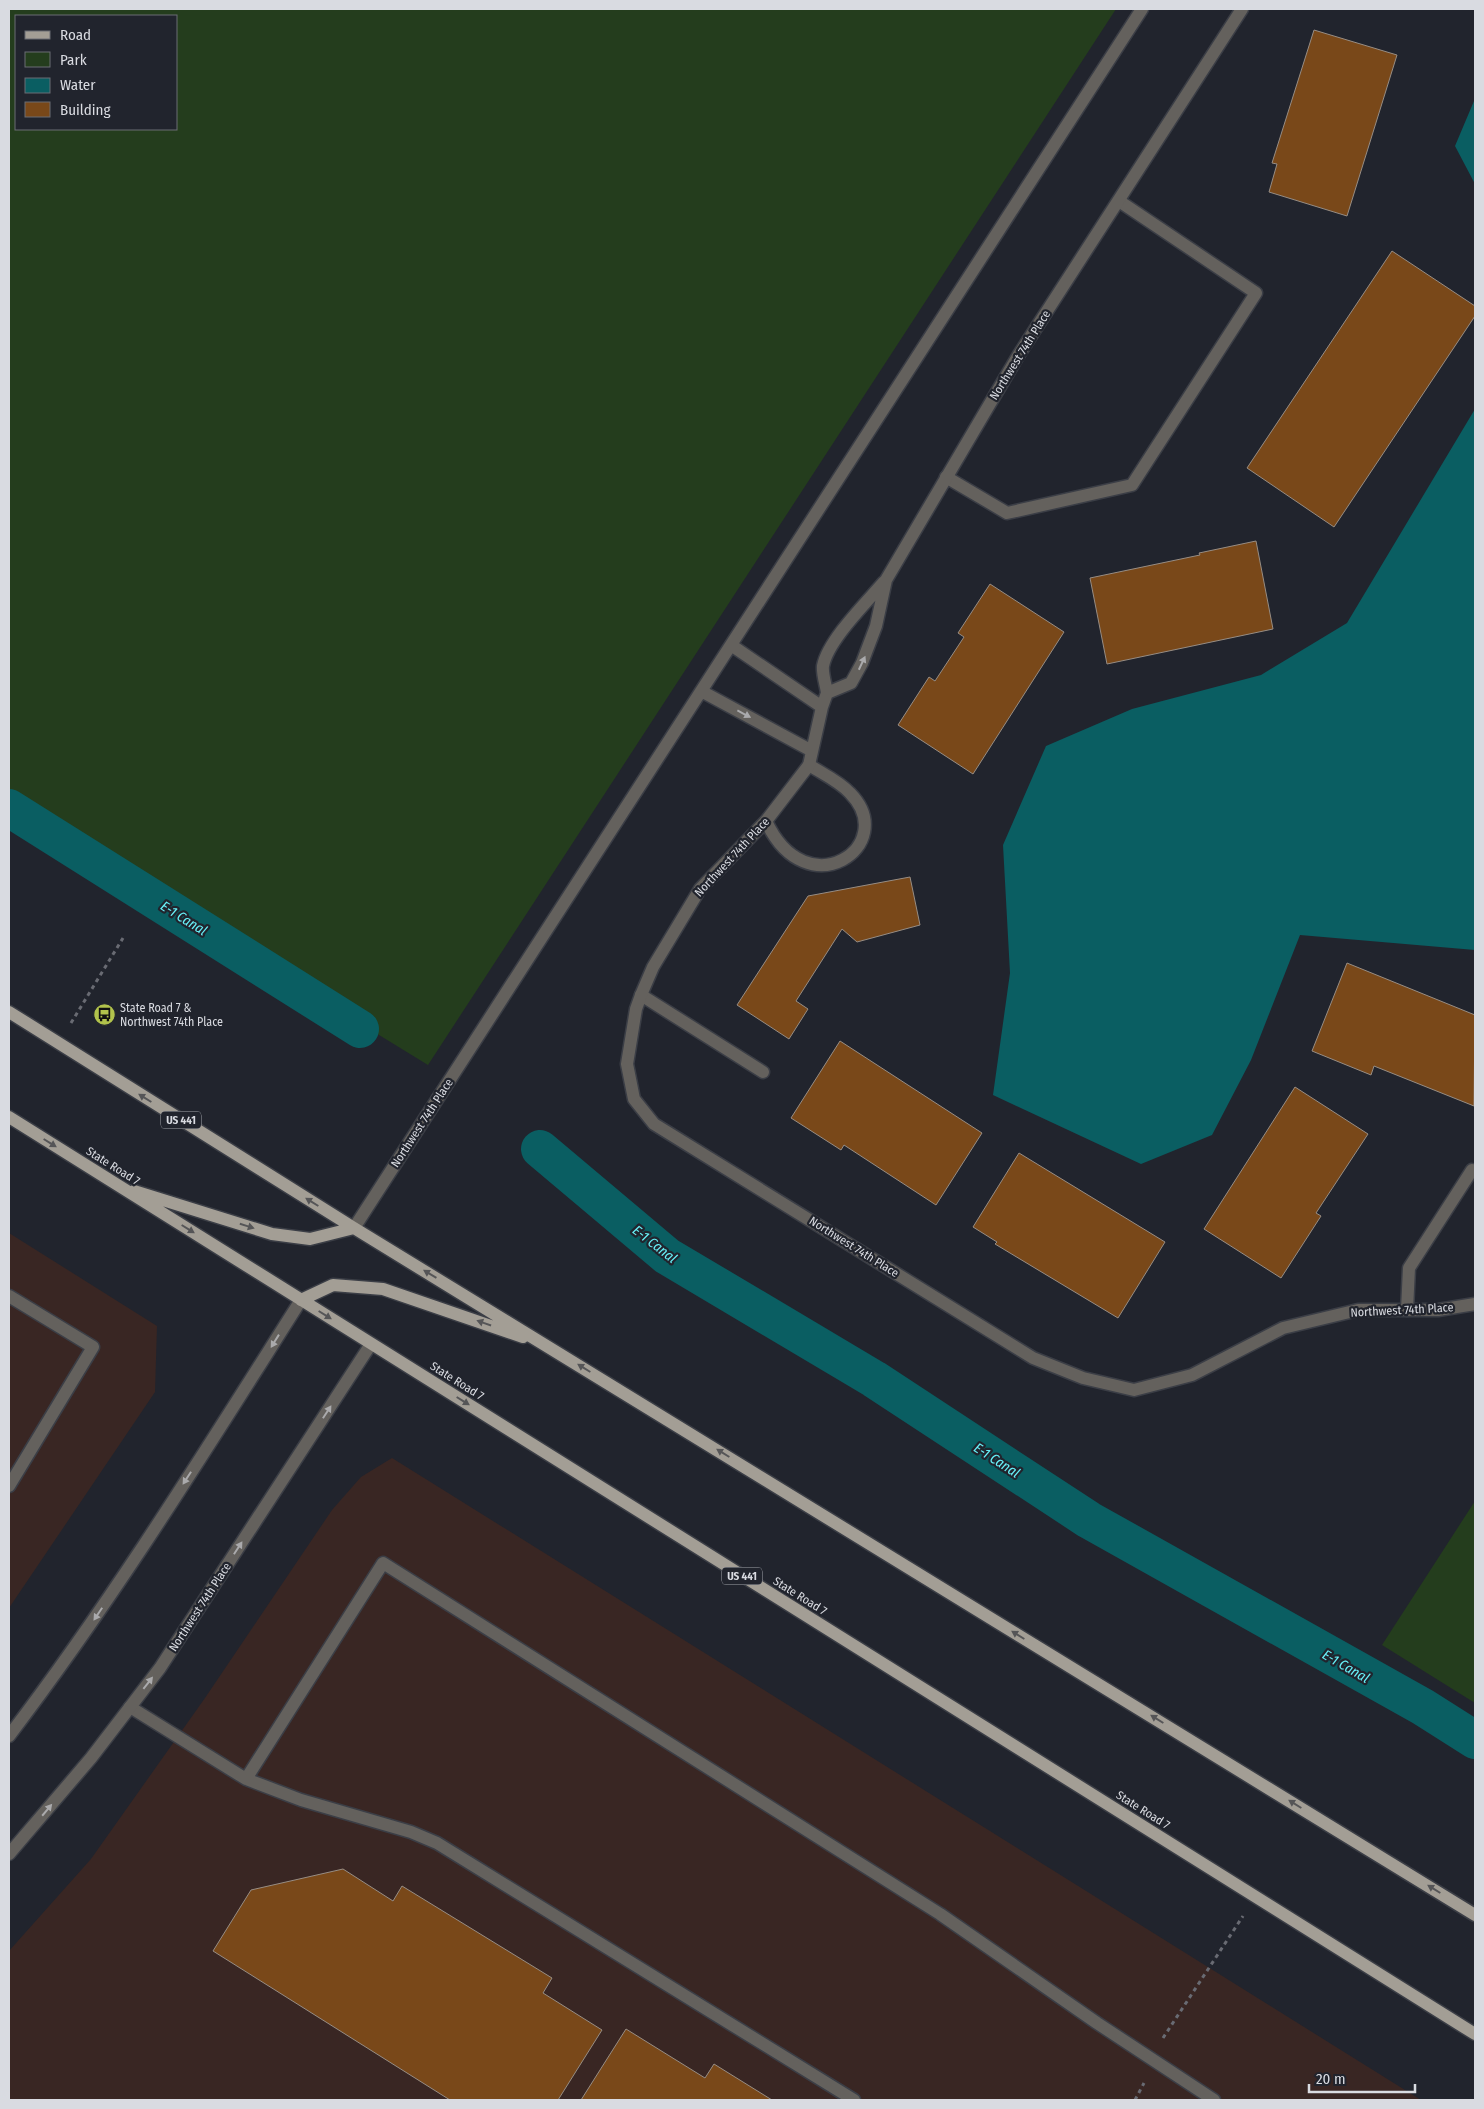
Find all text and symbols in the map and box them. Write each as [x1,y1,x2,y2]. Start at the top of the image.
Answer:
legend [15,15,178,130]
text: Road [60,26,91,44]
text: Park [60,51,87,69]
text: Water [60,76,96,94]
text: Building [60,101,111,119]
street label: Northwest 74th Place [987,308,1053,402]
one-way arrow [858,656,866,670]
one-way arrow [737,710,751,718]
street label: Northwest 74th Place [692,815,772,899]
water label: E-1 Canal [157,898,210,939]
place label: State Road 7 & Northwest 74th Place [120,1001,223,1029]
bus stop icon: State Road 7 & Northwest 74th Place [92,1003,116,1027]
street label: Northwest 74th Place [388,1076,456,1170]
one-way arrow [138,1093,151,1102]
road number: US 441 [161,1112,201,1128]
one-way arrow [43,1138,57,1147]
street label: State Road 7 [84,1144,143,1188]
one-way arrow [306,1198,319,1207]
street label: Northwest 74th Place [807,1214,901,1280]
water label: E-1 Canal [629,1222,680,1267]
one-way arrow [240,1223,255,1230]
one-way arrow [181,1225,194,1234]
one-way arrow [423,1270,436,1279]
street label: Northwest 74th Place [1350,1300,1454,1320]
one-way arrow [319,1311,332,1320]
one-way arrow [476,1319,491,1326]
one-way arrow [270,1335,279,1348]
street label: State Road 7 [428,1359,487,1403]
one-way arrow [578,1364,591,1373]
one-way arrow [457,1397,470,1406]
one-way arrow [322,1405,331,1418]
water label: E-1 Canal [970,1439,1023,1482]
one-way arrow [716,1449,729,1458]
one-way arrow [182,1471,192,1485]
one-way arrow [233,1541,243,1555]
street label: Northwest 74th Place [166,1560,234,1654]
road number: US 441 [722,1568,762,1584]
street label: State Road 7 [771,1574,830,1618]
one-way arrow [93,1607,102,1620]
one-way arrow [1012,1630,1025,1639]
water label: E-1 Canal [1319,1646,1373,1687]
one-way arrow [143,1677,154,1690]
one-way arrow [1150,1715,1163,1724]
street label: State Road 7 [1114,1788,1173,1832]
one-way arrow [1289,1800,1302,1809]
one-way arrow [41,1804,52,1817]
one-way arrow [1427,1885,1440,1894]
scale bar [1309,2062,1415,2094]
text: 20 m [1316,2070,1346,2088]

